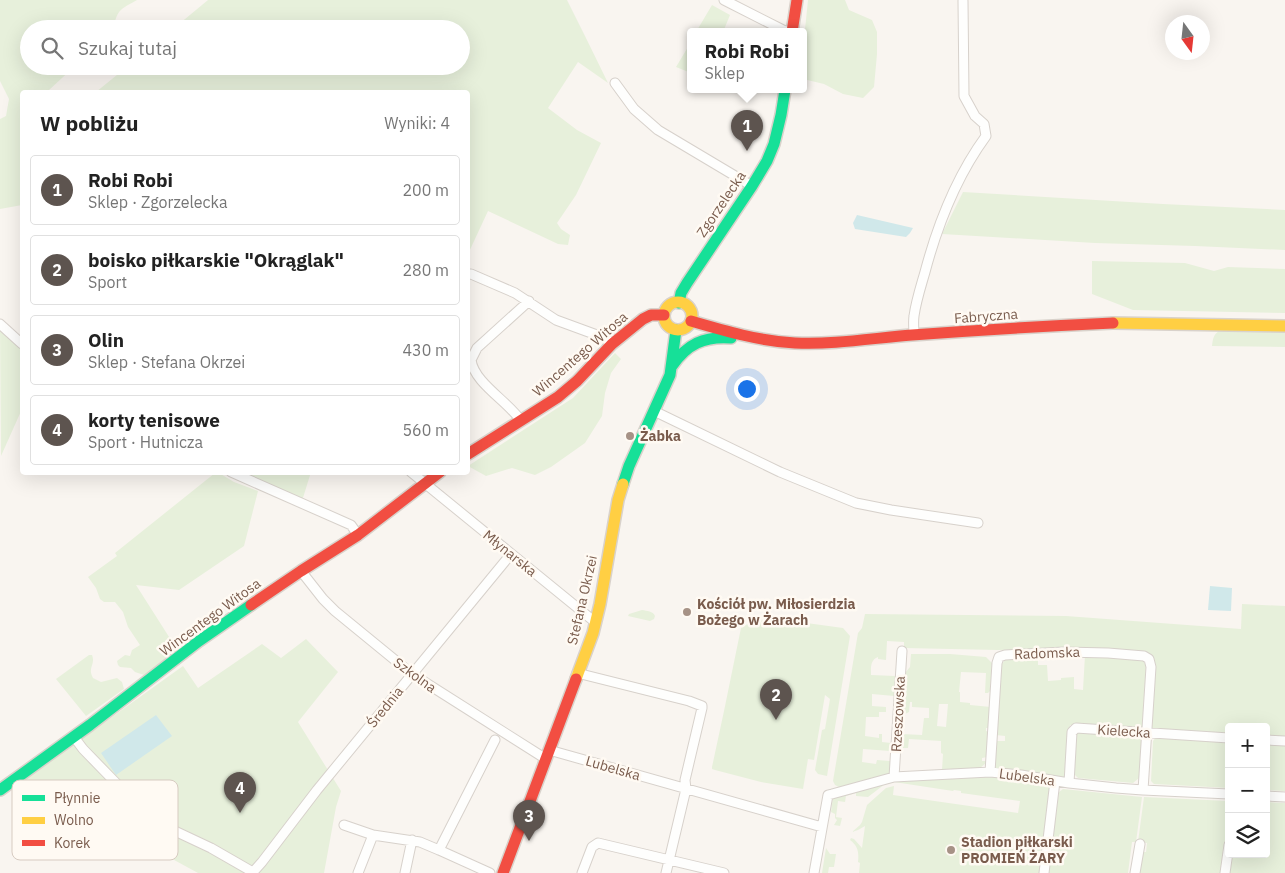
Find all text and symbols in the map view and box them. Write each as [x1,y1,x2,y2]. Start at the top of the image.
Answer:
north arrow [1165,15,1210,60]
search box [20,20,470,75]
popup [687,28,807,93]
icon: search [38,34,66,62]
text: Szukaj tutaj [78,36,177,60]
text: Robi Robi [705,39,789,63]
text: Sklep [705,63,745,83]
text: W pobliżu [40,109,139,137]
pin: 1 [731,110,763,151]
text: Wyniki: 4 [384,113,450,133]
street label: Zgorzelecka [692,167,750,240]
text: Robi Robi [88,168,173,192]
text: 1 [52,180,62,200]
text: 200 m [402,180,449,200]
text: Sklep · Zgorzelecka [88,192,228,212]
text: boisko piłkarskie "Okrąglak" [88,248,344,272]
text: 2 [52,260,62,280]
text: 280 m [402,260,449,280]
text: Sport [88,272,127,292]
street label: Fabryczna [953,305,1019,327]
street label: Wincentego Witosa [529,307,632,400]
text: Olin [88,328,124,352]
text: 3 [52,340,62,360]
text: 430 m [402,340,449,360]
text: Sklep · Stefana Okrzei [88,352,245,372]
your location [734,376,760,402]
text: korty tenisowe [88,408,220,432]
text: 4 [52,420,62,440]
text: 560 m [402,420,449,440]
place label: Żabka [640,427,681,445]
marker: Żabka [624,430,636,442]
text: Sport · Hutnicza [88,432,203,452]
street label: Młynarska [479,526,541,581]
street label: Stefana Okrzei [563,553,601,647]
street label: Wincentego Witosa [156,574,264,660]
place label: Kościół pw. Miłosierdzia Bożego w Żarach [697,595,855,629]
marker: Kościół pw. Miłosierdzia Bożego w Żarach [681,606,693,618]
street label: Radomska [1014,643,1081,663]
street label: Szkolna [390,653,440,697]
street label: Rzeszowska [887,675,909,752]
pin: 2 [760,679,792,720]
street label: Średnia [362,682,407,731]
street label: Kielecka [1097,720,1152,742]
map controls [1225,723,1270,858]
button: + [1225,723,1270,768]
street label: Lubelska [584,752,643,785]
street label: Lubelska [998,764,1057,790]
button: − [1225,768,1270,813]
pin: 4 [224,772,256,813]
legend [12,780,178,860]
text: Płynnie [54,789,101,807]
pin: 3 [513,800,545,841]
text: Wolno [54,811,94,829]
button: layers [1225,813,1270,858]
place label: Stadion piłkarski PROMIEŃ ŻARY [961,833,1073,867]
text: Korek [54,834,91,852]
marker: Stadion piłkarski PROMIEŃ ŻARY [945,844,957,856]

